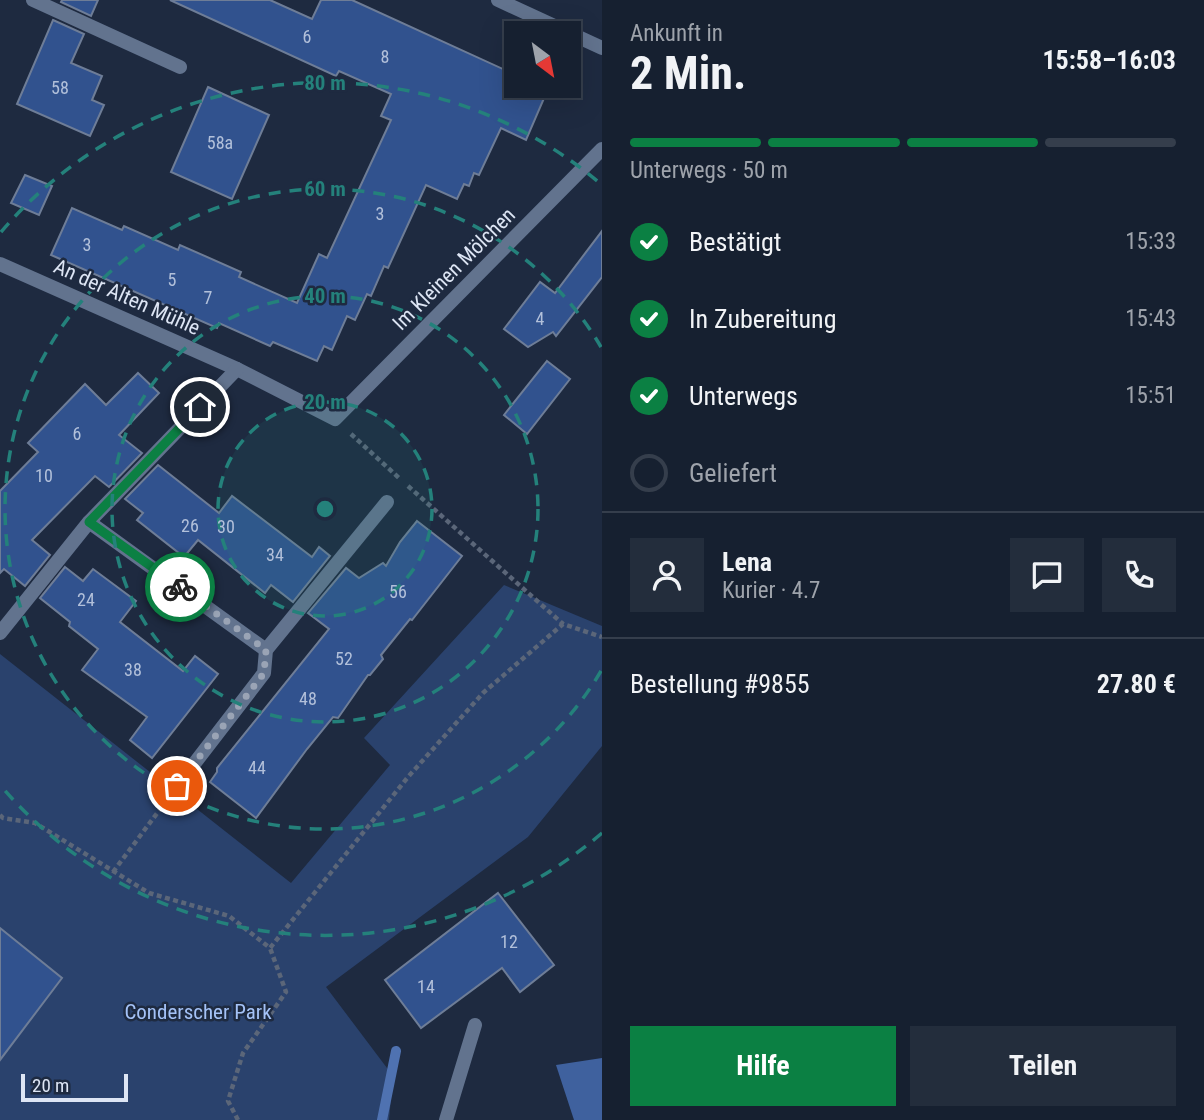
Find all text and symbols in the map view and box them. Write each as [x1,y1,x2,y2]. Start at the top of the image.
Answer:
text: Ankunft in [630,20,723,47]
north arrow [504,21,581,98]
map controls [504,21,581,98]
house number: 6 [303,26,311,47]
text: 15:58–16:03 [1042,45,1176,75]
house number: 8 [381,46,389,67]
text: 2 Min. [630,46,746,100]
text: 80 m [304,71,346,95]
house number: 58 [51,77,69,98]
house number: 58a [207,132,233,153]
text: Unterwegs · 50 m [630,157,788,184]
text: 60 m [304,177,346,201]
house number: 3 [376,203,384,224]
street label: Im Kleinen Mölchen [388,203,520,335]
icon: check [630,223,668,261]
text: Bestätigt [689,227,782,257]
text: 15:33 [1125,228,1176,255]
house number: 3 [83,234,91,255]
street label: An der Alten Mühle [50,254,204,340]
house number: 5 [168,269,177,290]
text: 40 m [304,284,346,308]
house number: 7 [204,287,213,308]
icon: check [630,300,668,338]
text: In Zubereitung [689,304,837,334]
text: 15:43 [1125,305,1176,332]
house number: 4 [536,308,545,329]
pin [170,377,230,437]
icon: check [630,377,668,415]
text: Unterwegs [689,381,798,411]
text: 15:51 [1125,382,1176,409]
icon: home [181,388,219,426]
text: 20 m [304,390,346,414]
house number: 6 [73,423,81,444]
text: Geliefert [689,458,777,488]
house number: 10 [35,465,53,486]
centre of rings [313,497,337,521]
house number: 26 [181,515,199,536]
house number: 30 [217,516,235,537]
button: person [630,538,704,612]
button: chat [1010,538,1084,612]
button: phone [1102,538,1176,612]
house number: 34 [266,544,284,565]
text: Lena [722,547,772,577]
courier [145,552,215,622]
icon: bike [161,568,199,606]
text: Kurier · 4.7 [722,577,820,604]
house number: 56 [389,581,407,602]
house number: 24 [77,589,95,610]
house number: 52 [335,648,353,669]
house number: 38 [124,659,142,680]
text: Bestellung #9855 [630,669,810,699]
text: 27.80 € [1097,669,1176,699]
house number: 48 [299,688,317,709]
pin [147,756,207,816]
house number: 44 [248,757,266,778]
icon: bag [158,767,196,805]
house number: 12 [500,931,518,952]
house number: 14 [417,976,435,997]
park label: Conderscher Park [124,1000,272,1024]
button: Hilfe [630,1026,896,1106]
button: Teilen [910,1026,1176,1106]
scale bar [21,1071,128,1103]
text: 20 m [32,1074,69,1097]

